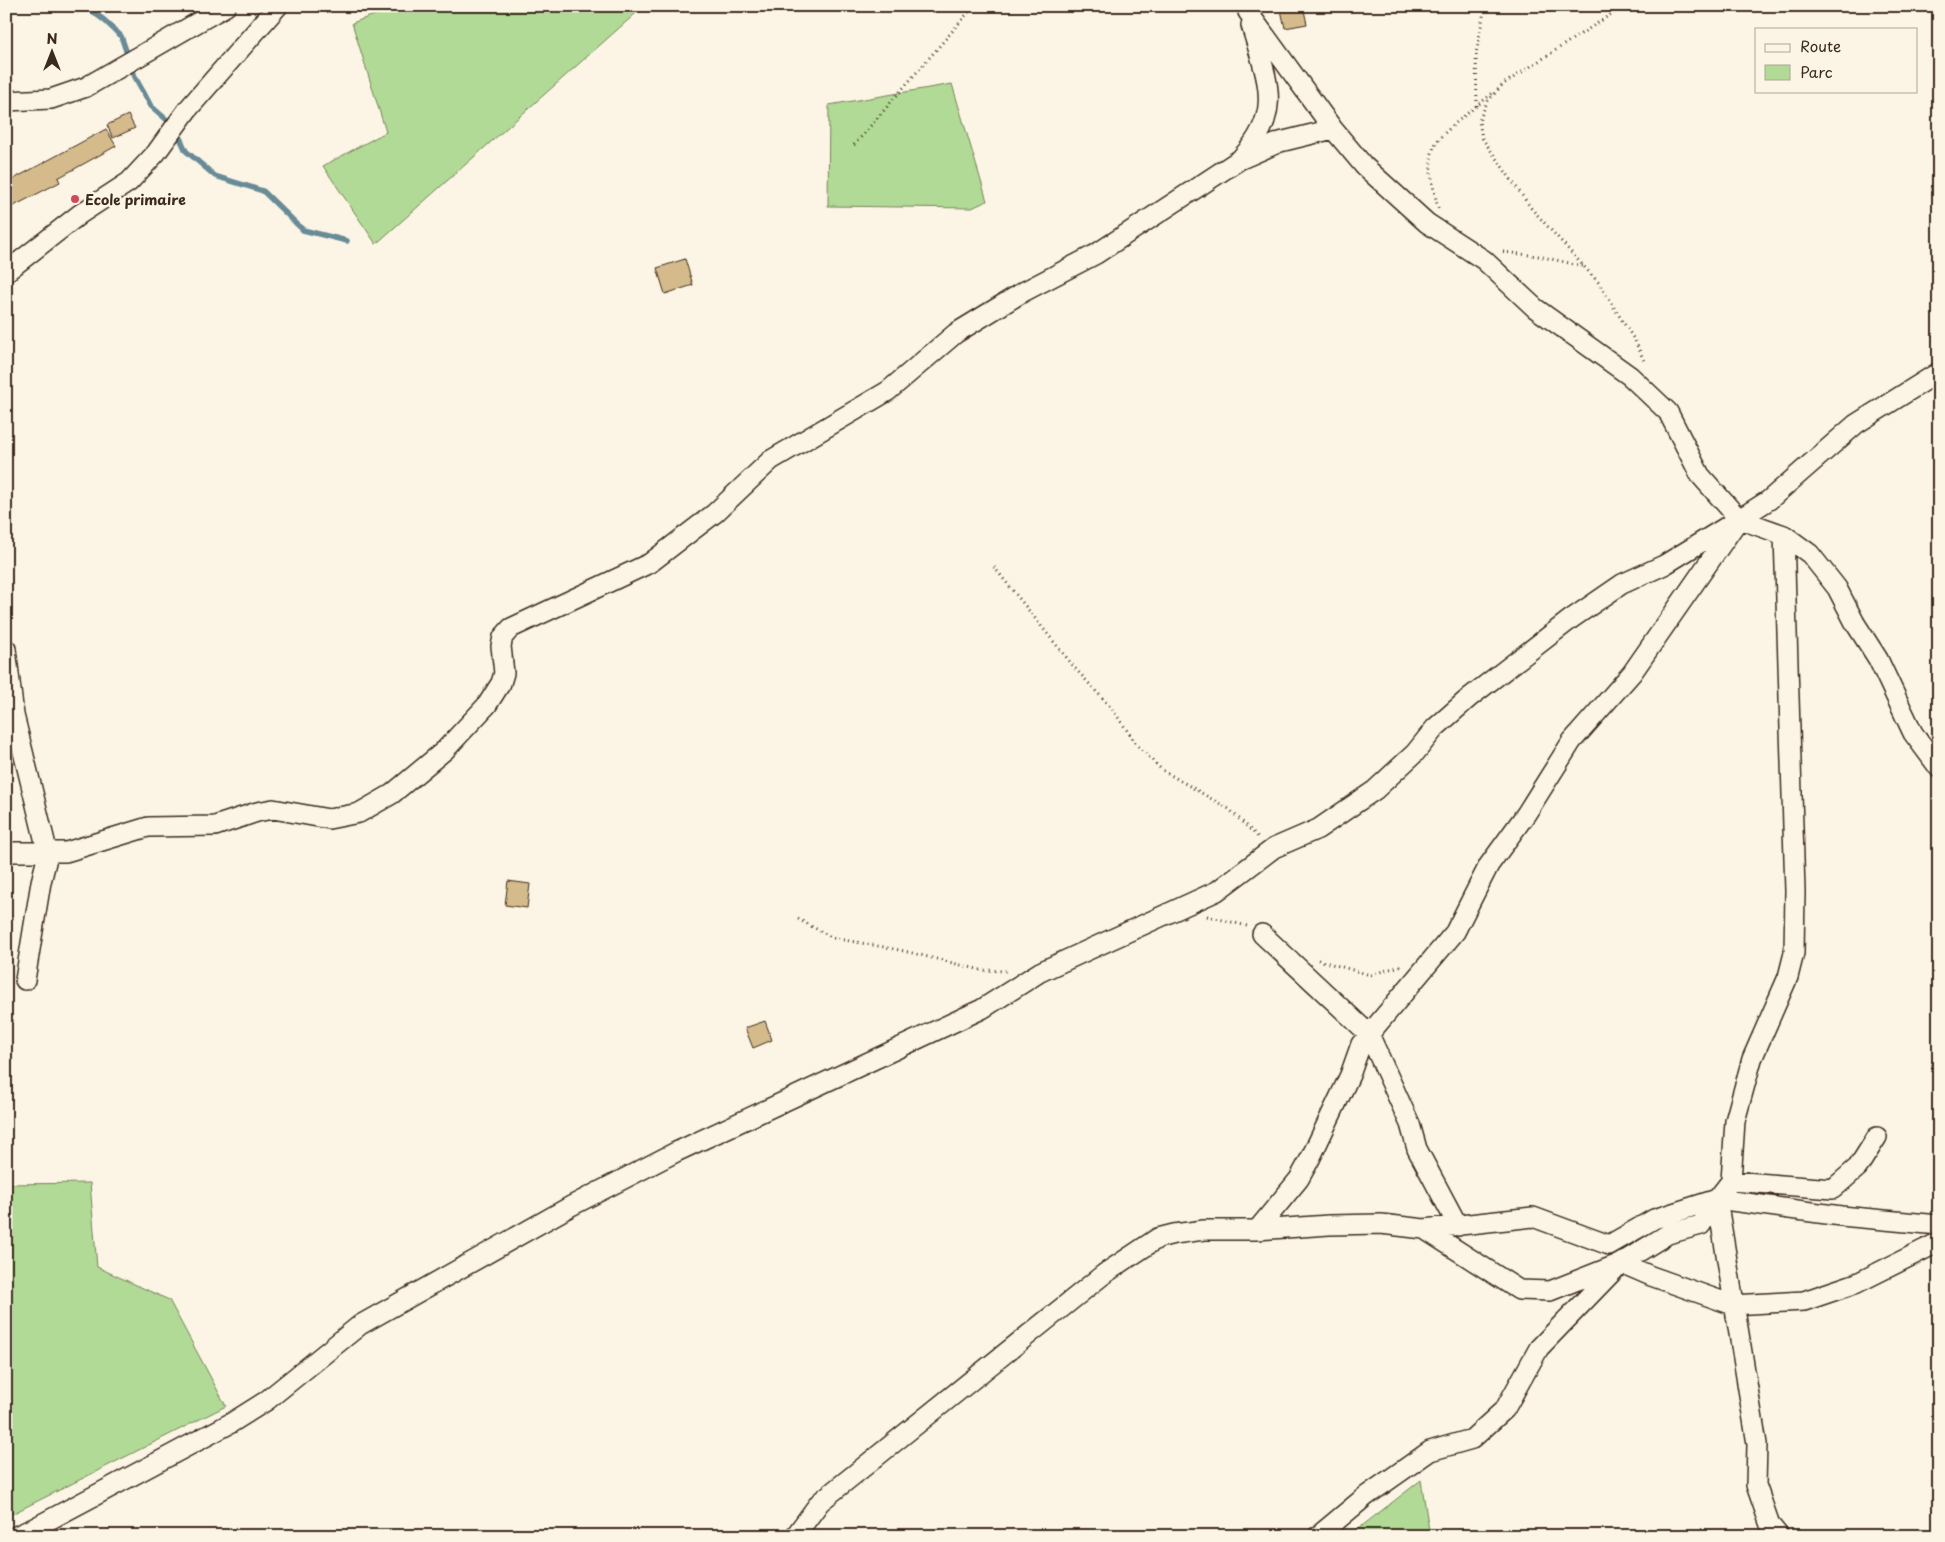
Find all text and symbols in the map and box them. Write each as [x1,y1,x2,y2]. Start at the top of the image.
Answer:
north arrow [28,28,78,78]
text: N [46,28,58,49]
legend [1755,28,1918,92]
text: Route [1800,34,1841,57]
text: Parc [1800,60,1833,83]
place label: Ecole primaire [85,189,186,210]
marker: Ecole primaire [69,193,81,205]

